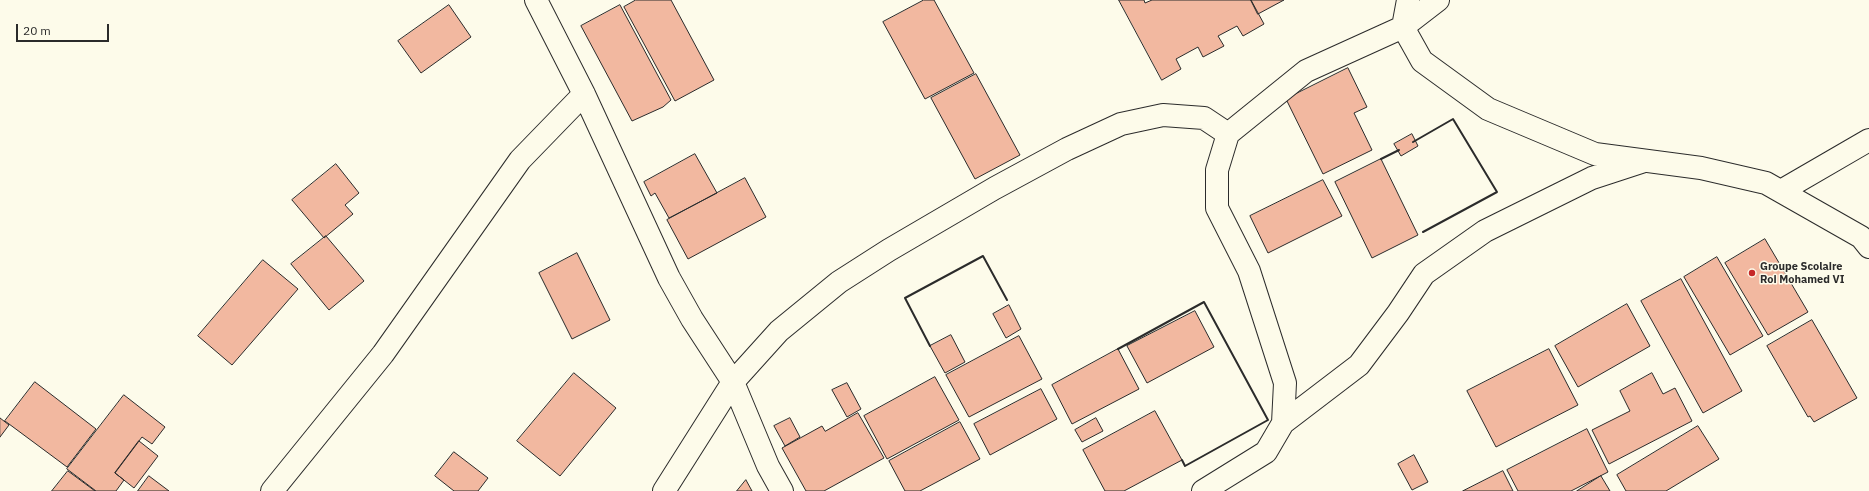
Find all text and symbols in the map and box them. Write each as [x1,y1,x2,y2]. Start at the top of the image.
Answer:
scale bar [18,16,111,42]
text: 20 m [23,23,51,38]
place label: Groupe Scolaire Roi Mohamed VI [1760,260,1844,286]
marker: Groupe Scolaire Roi Mohamed VI [1747,268,1757,278]

